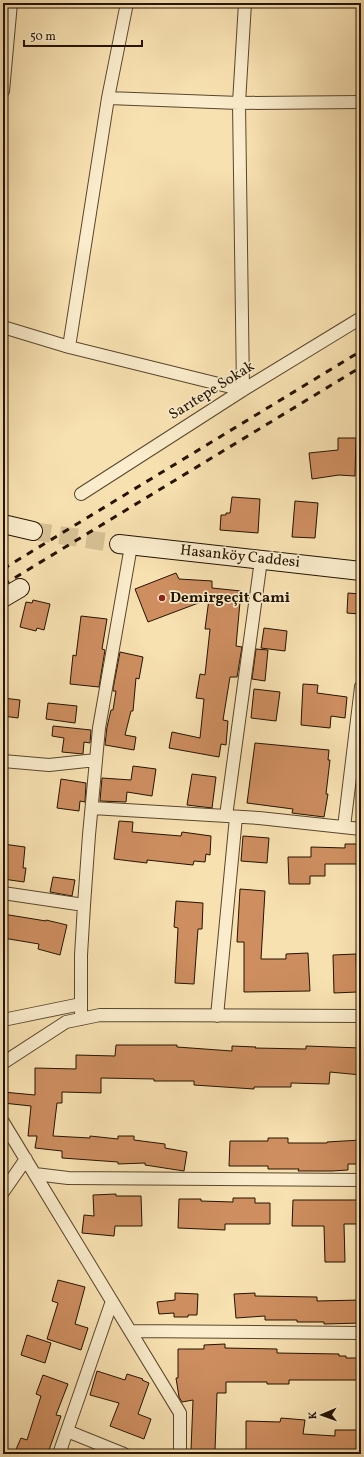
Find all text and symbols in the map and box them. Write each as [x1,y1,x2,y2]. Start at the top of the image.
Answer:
scale bar [24,22,142,48]
text: 50 m [30,29,56,45]
street label: Sarıtepe Sokak [165,356,259,426]
street label: Hasanköy Caddesi [179,540,301,574]
place label: Demirgeçit Cami [170,588,290,609]
marker: Demirgeçit Cami [157,593,167,603]
north arrow [302,1395,342,1435]
text: K [306,1411,321,1420]

